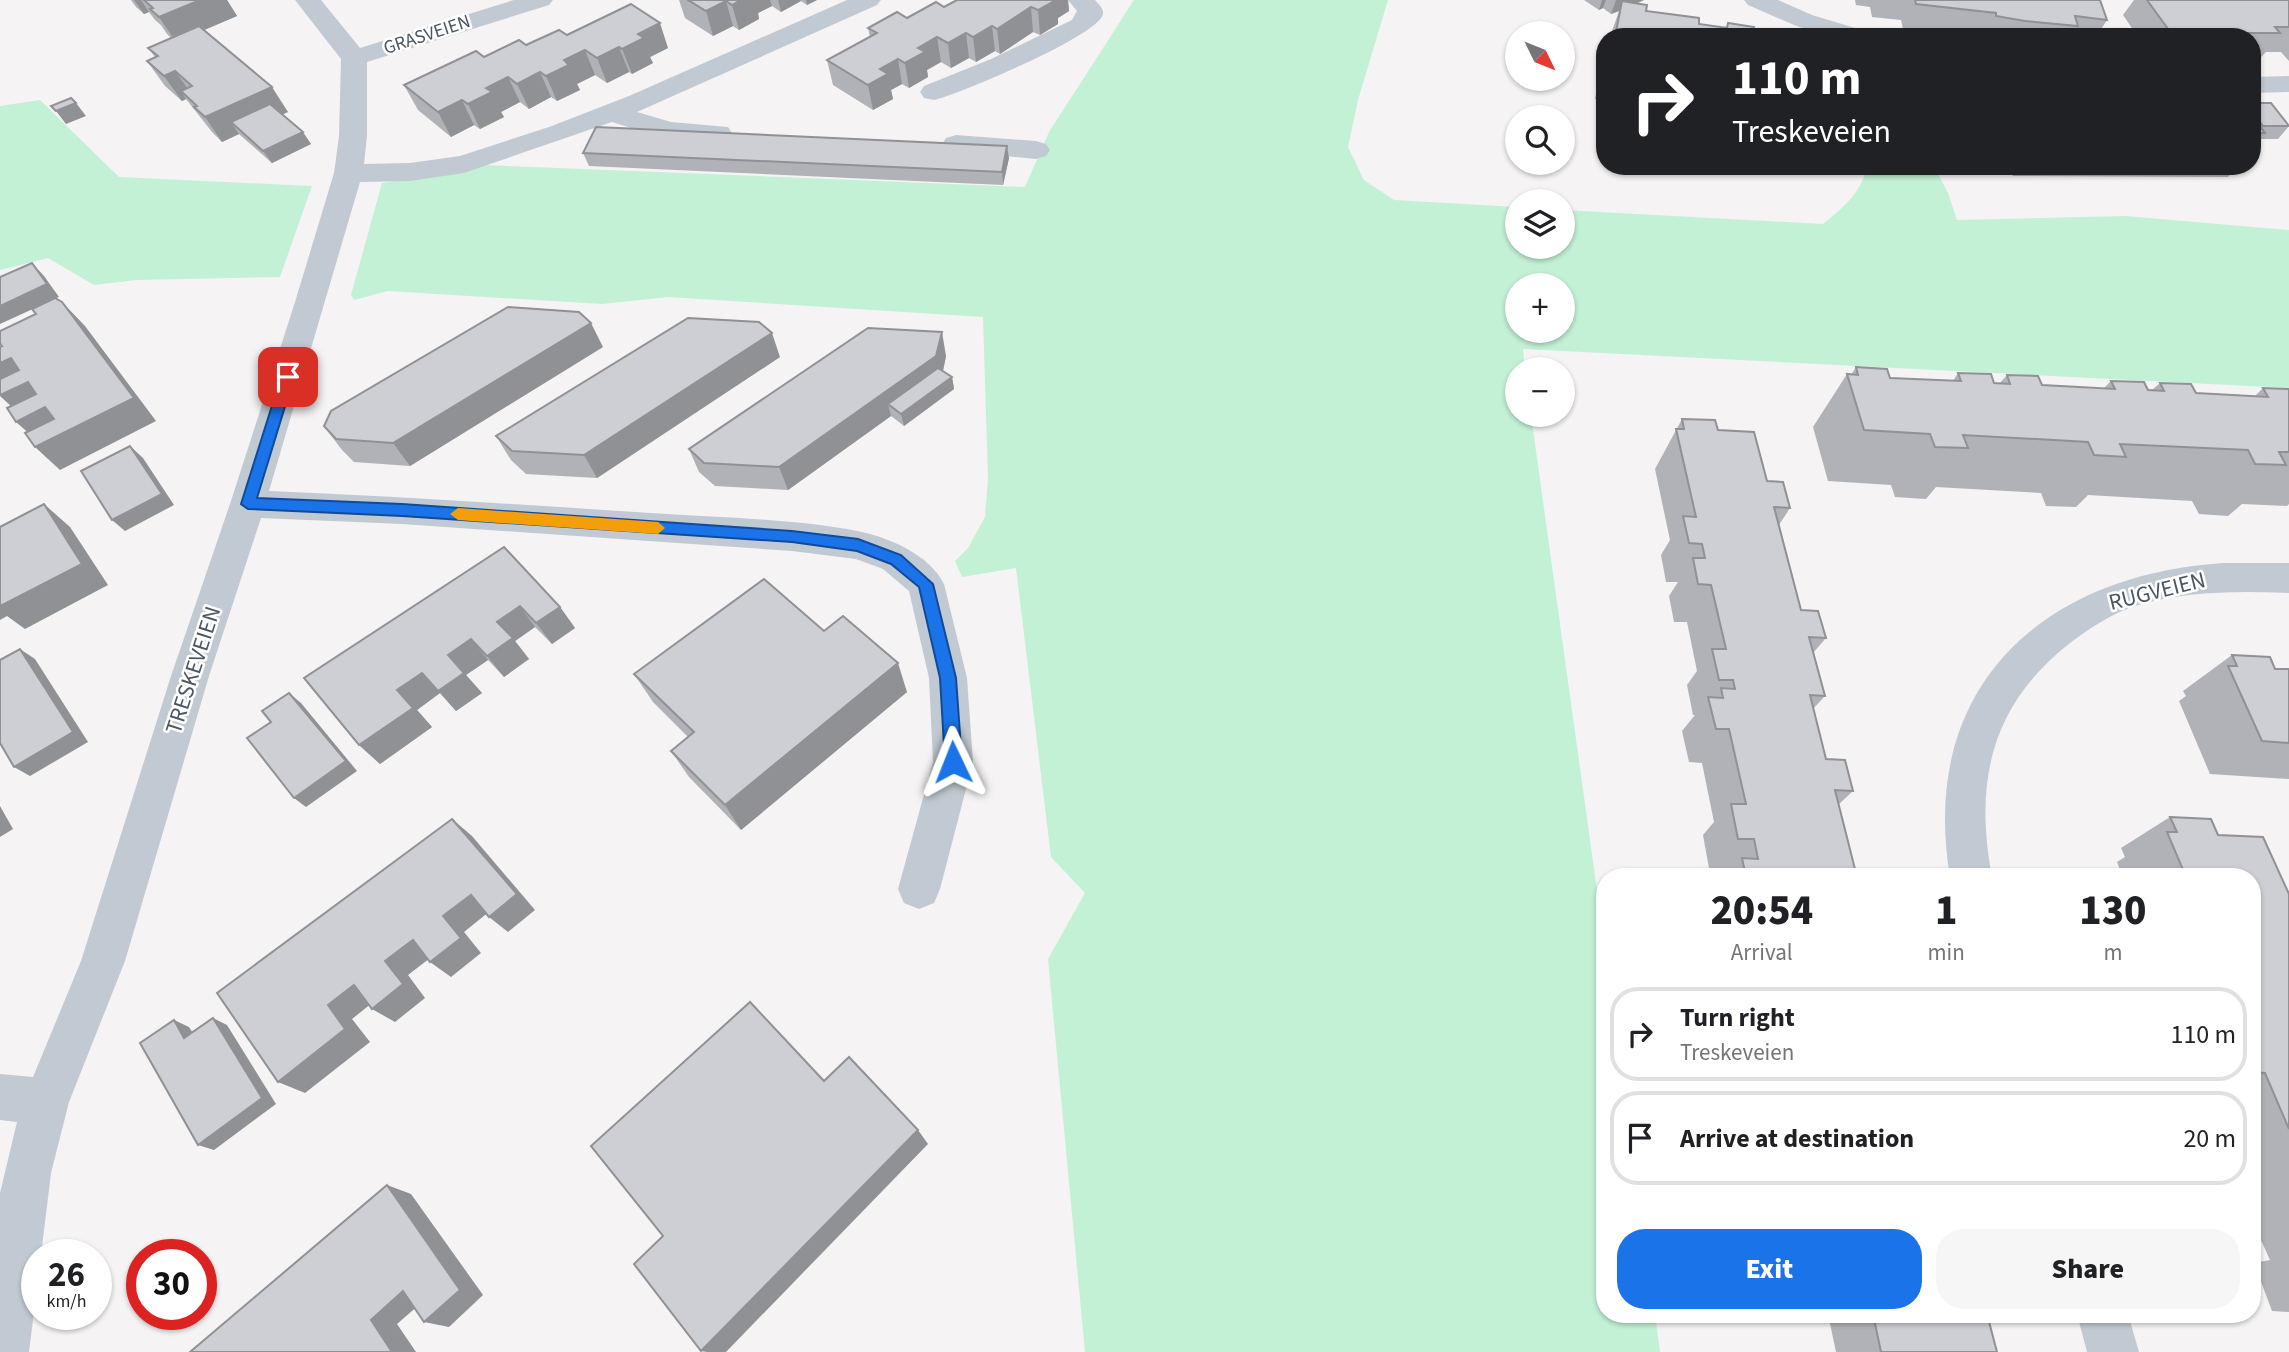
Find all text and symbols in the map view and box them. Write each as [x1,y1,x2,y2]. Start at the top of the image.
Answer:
street label: GRASVEIEN [380,8,474,62]
north arrow [1505,21,1575,91]
map controls [1505,21,1575,427]
text: 110 m [1732,44,1861,114]
icon: right [1617,56,1708,147]
button: search [1505,105,1575,175]
text: Treskeveien [1732,109,1891,155]
button: layers [1505,189,1575,259]
button: + [1505,273,1575,343]
pin [258,347,318,407]
button: − [1505,357,1575,427]
icon: arrive [269,358,307,396]
street label: RUGVEIEN [2105,563,2209,619]
street label: TRESKEVEIEN [157,602,229,738]
position arrow [916,725,990,799]
text: 20:54 [1710,881,1813,941]
text: 1 [1935,881,1957,941]
text: 130 [2079,881,2147,941]
text: Arrival [1731,936,1793,969]
text: min [1928,936,1965,969]
text: m [2103,936,2122,969]
text: Turn right [1680,999,1795,1036]
icon: right [1621,1015,1659,1053]
text: 110 m [2170,1016,2236,1053]
text: Treskeveien [1680,1036,1794,1069]
icon: arrive [1621,1119,1659,1157]
text: Arrive at destination [1680,1120,1914,1157]
text: 20 m [2183,1120,2236,1157]
button: Exit [1617,1229,1922,1309]
button: Share [1936,1229,2240,1309]
speed limit sign: 30 [126,1239,217,1330]
text: 26 [48,1250,85,1300]
text: km/h [47,1289,86,1314]

